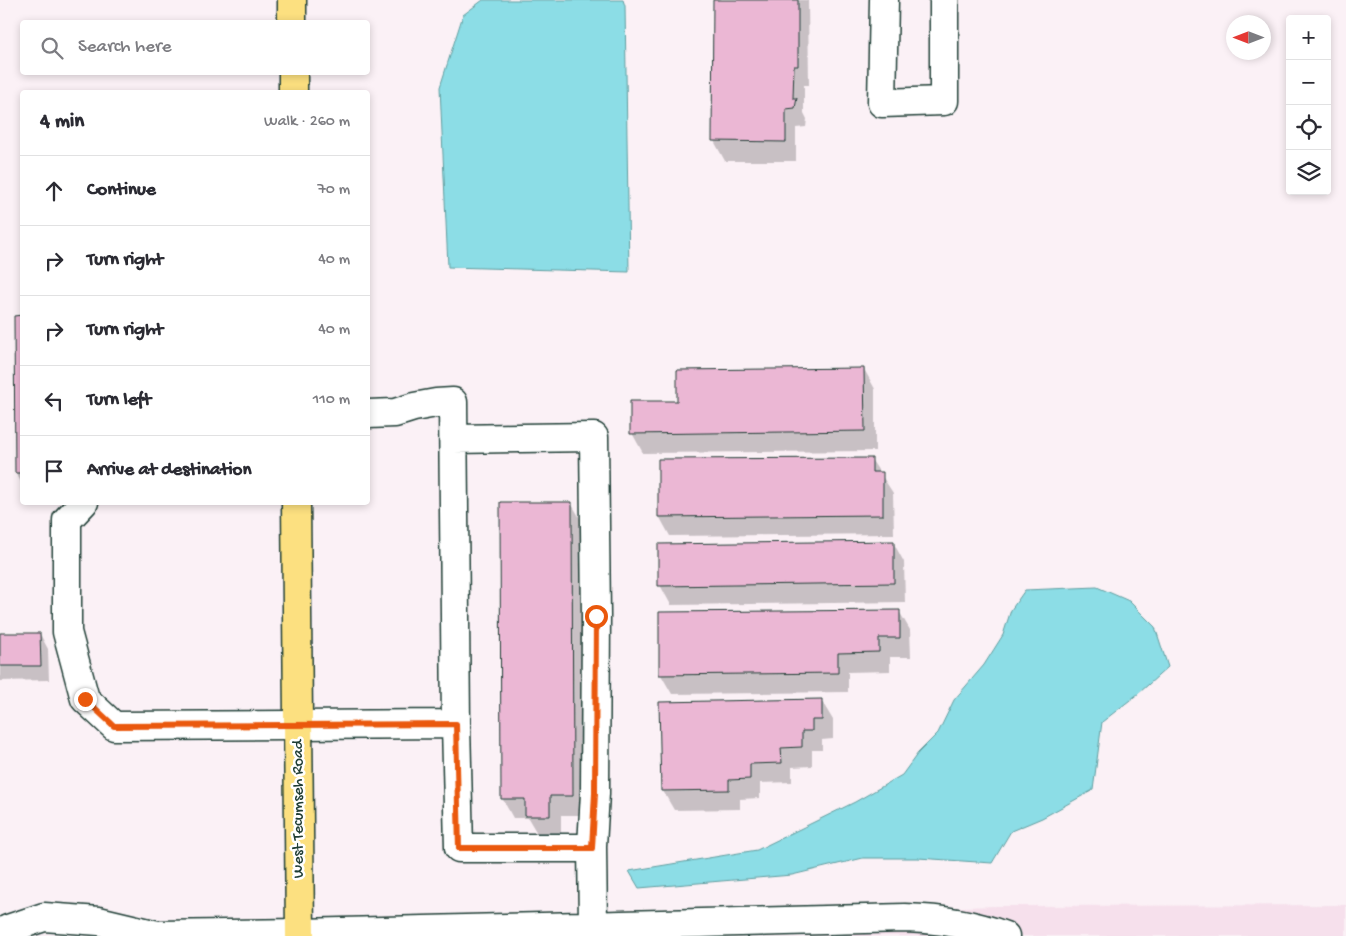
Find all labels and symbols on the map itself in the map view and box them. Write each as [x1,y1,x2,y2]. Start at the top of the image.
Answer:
north arrow [1226,15,1271,60]
route start [585,605,608,628]
route end [74,688,97,711]
street label: West Tecumseh Road [290,738,309,878]

